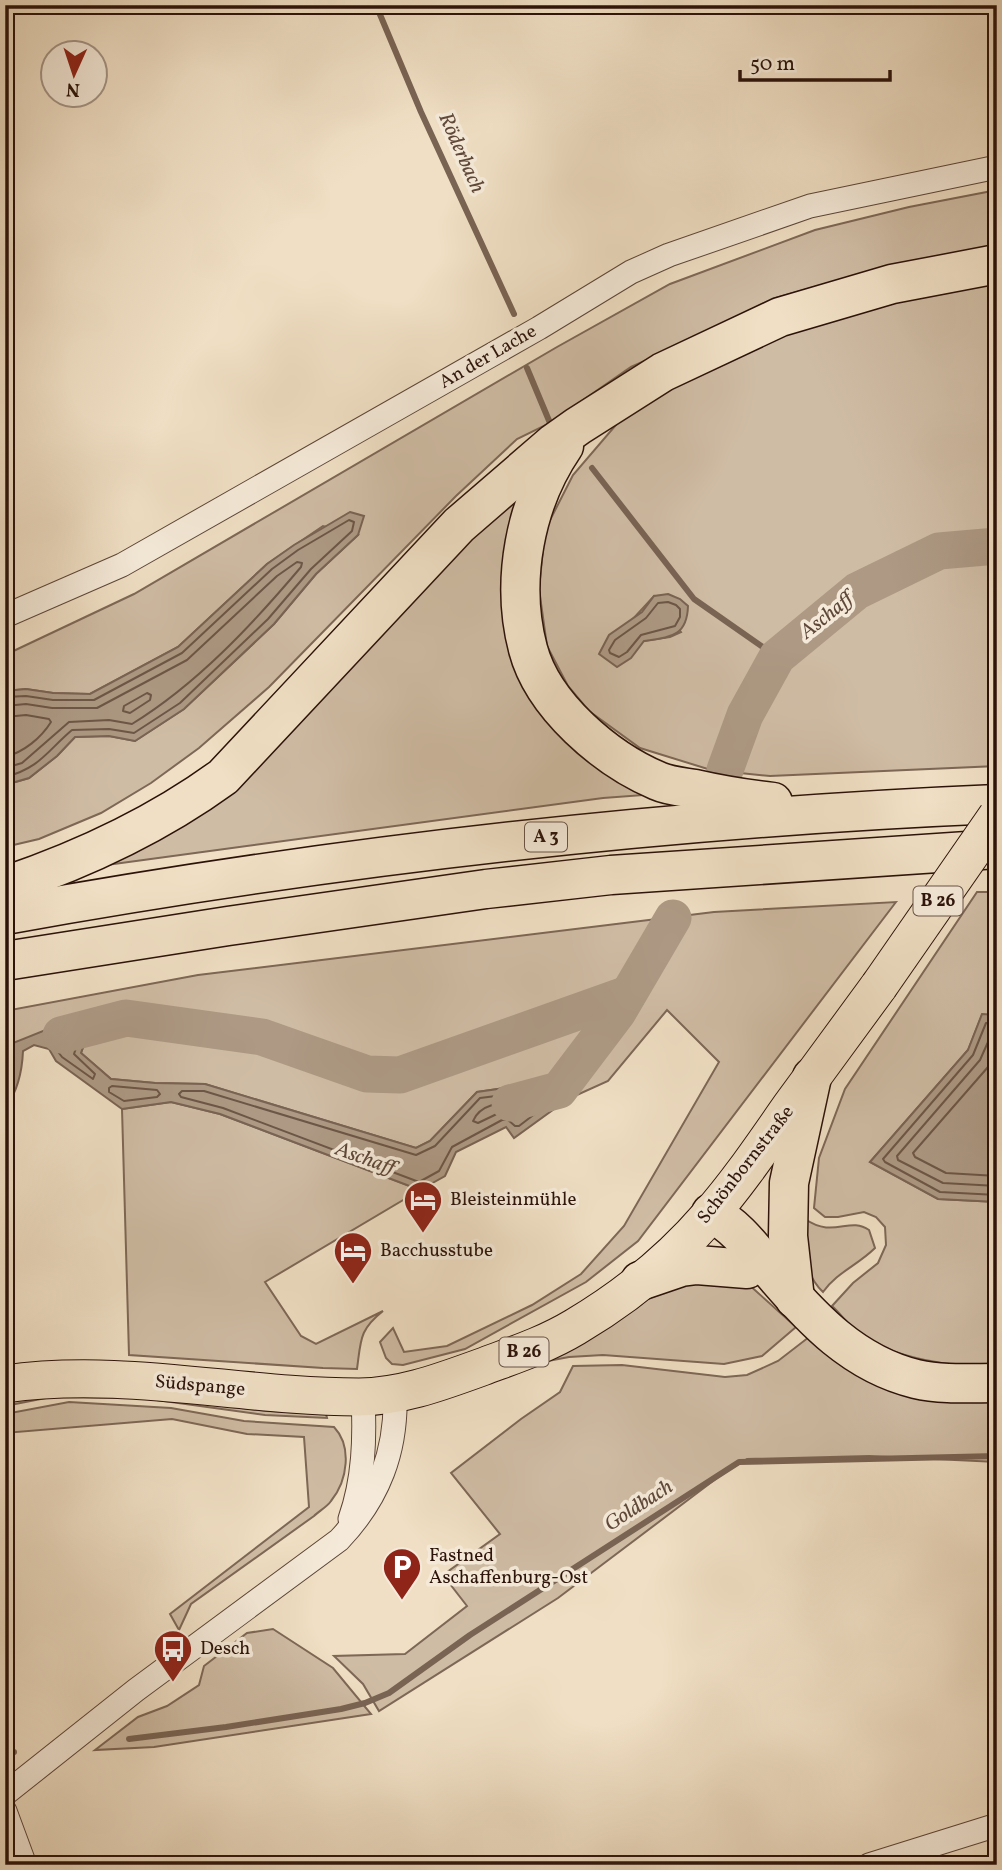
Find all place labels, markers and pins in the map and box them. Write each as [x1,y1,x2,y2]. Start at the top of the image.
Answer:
hotel icon: Bleisteinmühle [402,1179,444,1234]
place label: Bleisteinmühle [450,1187,576,1213]
hotel icon: Bacchusstube [332,1230,374,1285]
place label: Bacchusstube [380,1238,493,1264]
place label: Fastned Aschaffenburg-Ost [429,1543,588,1591]
parking icon: Fastned Aschaffenburg-Ost [381,1546,423,1601]
bus stop icon: Desch [152,1628,194,1683]
place label: Desch [200,1636,250,1662]

